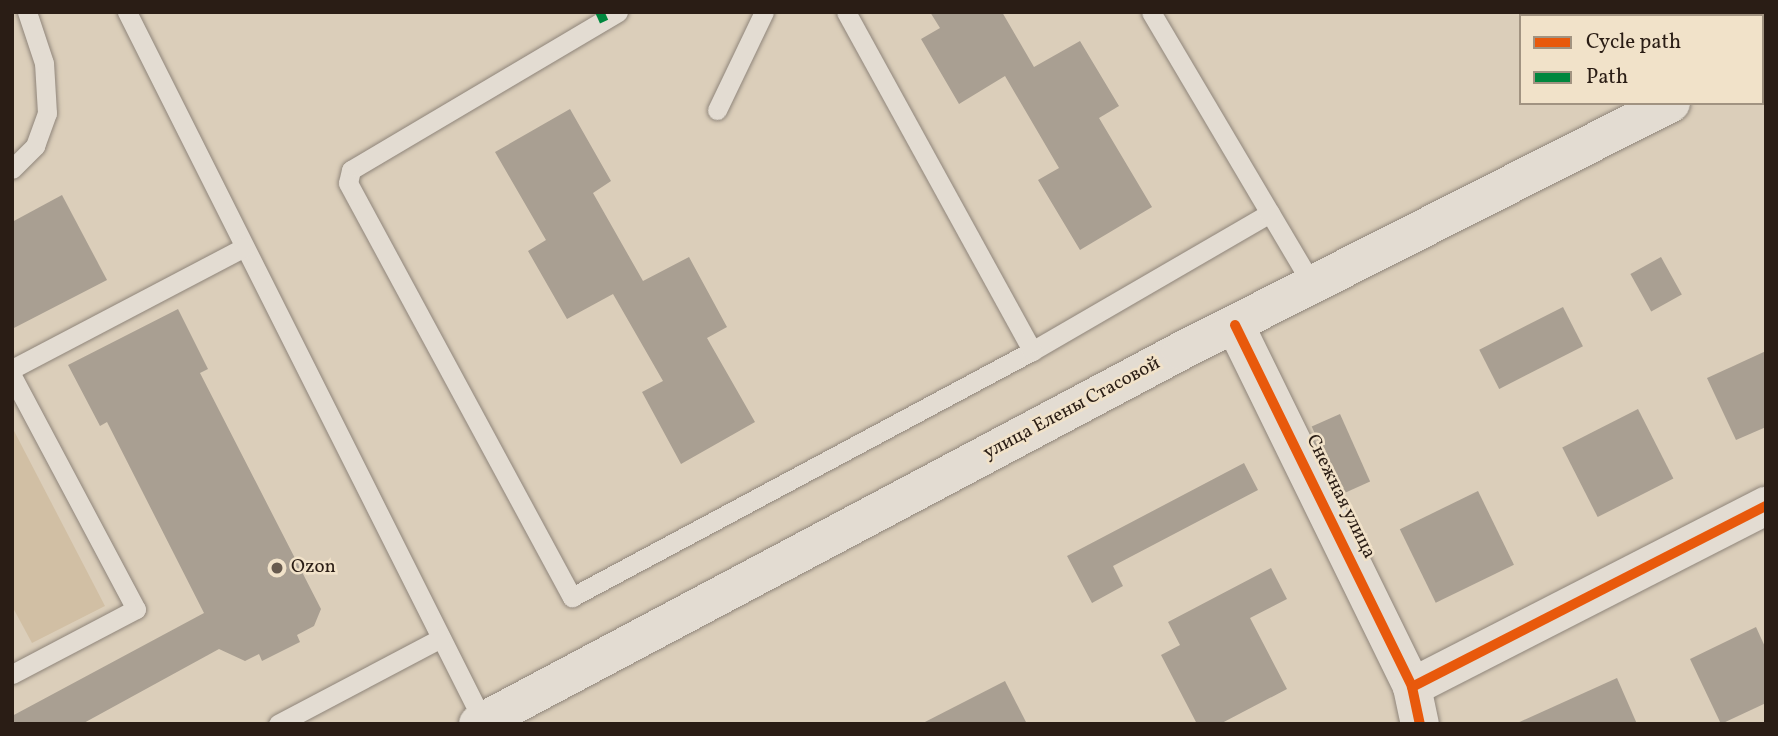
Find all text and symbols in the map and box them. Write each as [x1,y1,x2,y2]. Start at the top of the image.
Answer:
legend [1519,14,1764,105]
text: Cycle path [1586,28,1681,57]
text: Path [1586,63,1628,92]
street label: улица Елены Стасовой [980,353,1164,465]
street label: Снежная улица [1300,431,1380,563]
place label: Ozon [291,557,336,579]
marker: Ozon [269,560,285,576]

